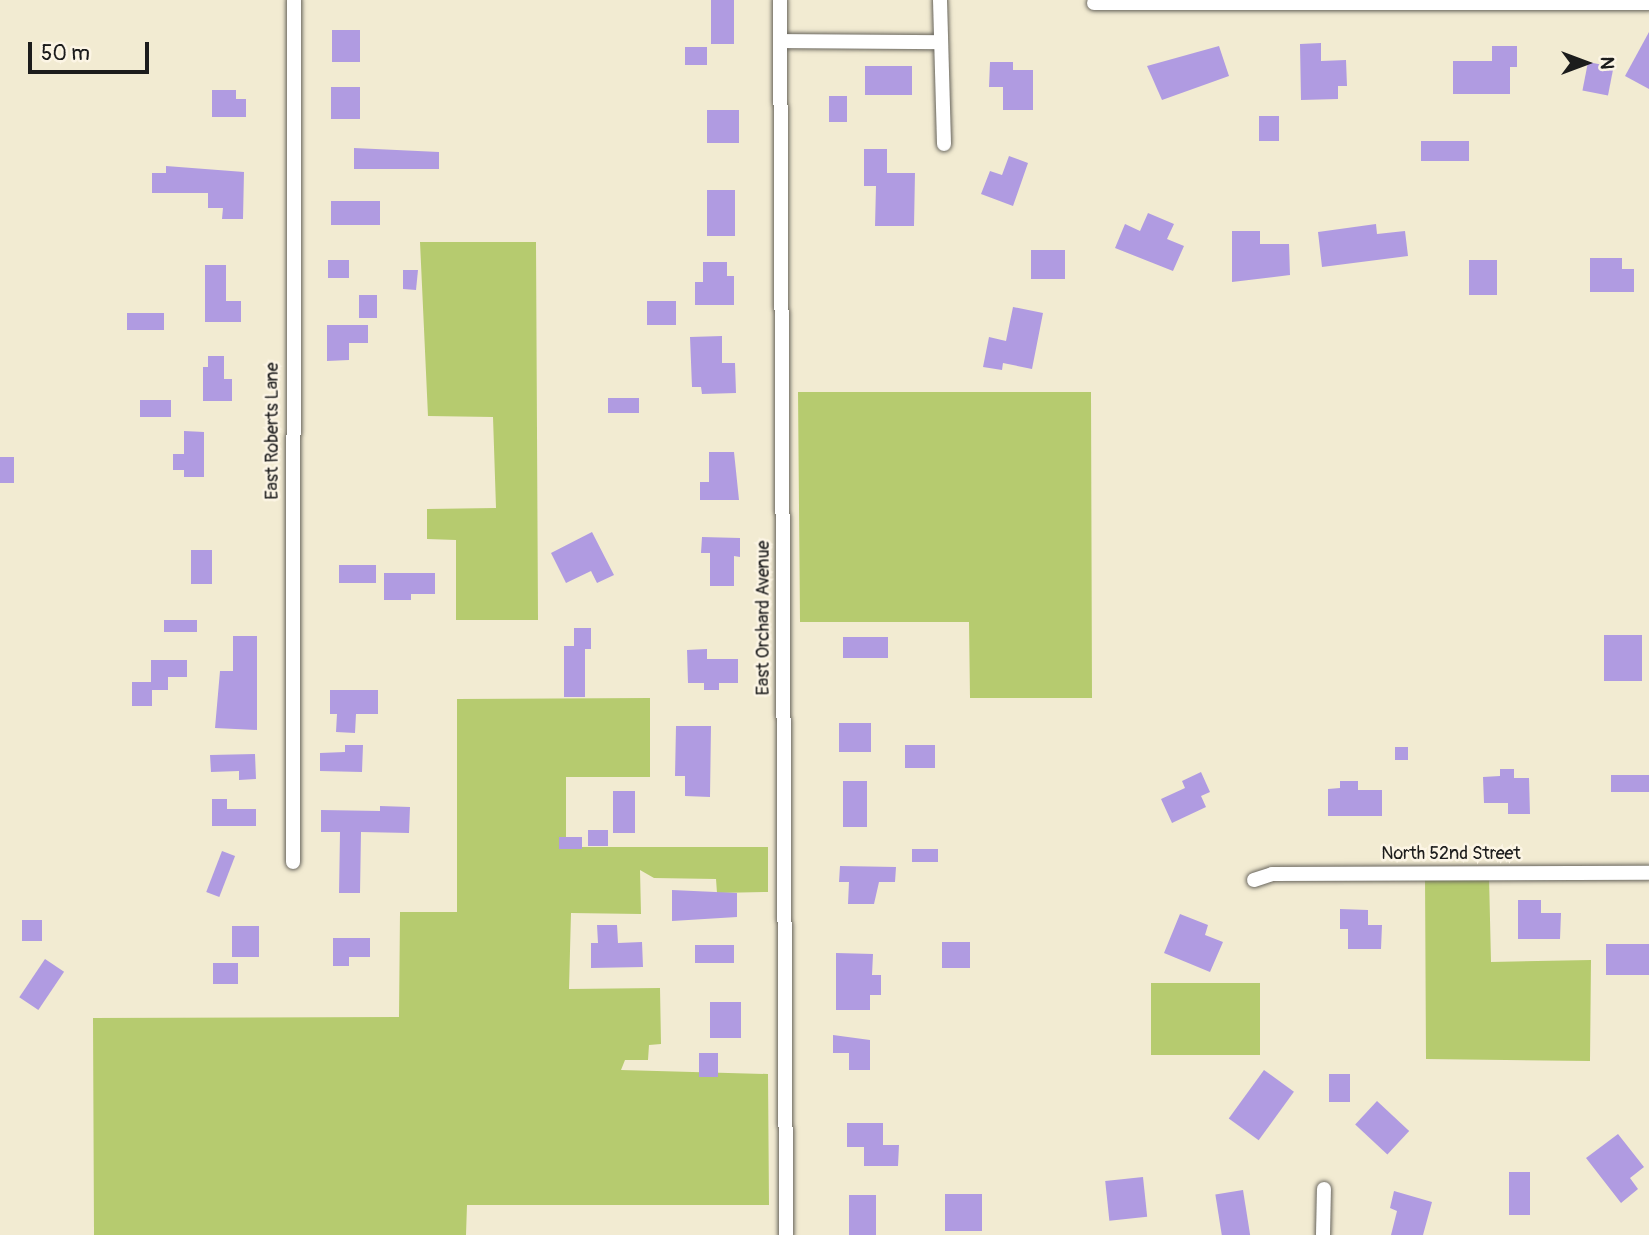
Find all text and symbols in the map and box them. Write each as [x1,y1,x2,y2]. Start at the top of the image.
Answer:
scale bar [32,28,152,72]
north arrow [1551,28,1621,98]
text: 50 m [41,40,90,67]
text: N [1595,57,1619,69]
street label: East Roberts Lane [262,362,284,500]
street label: East Orchard Avenue [753,541,775,695]
street label: North 52nd Street [1381,843,1521,865]

